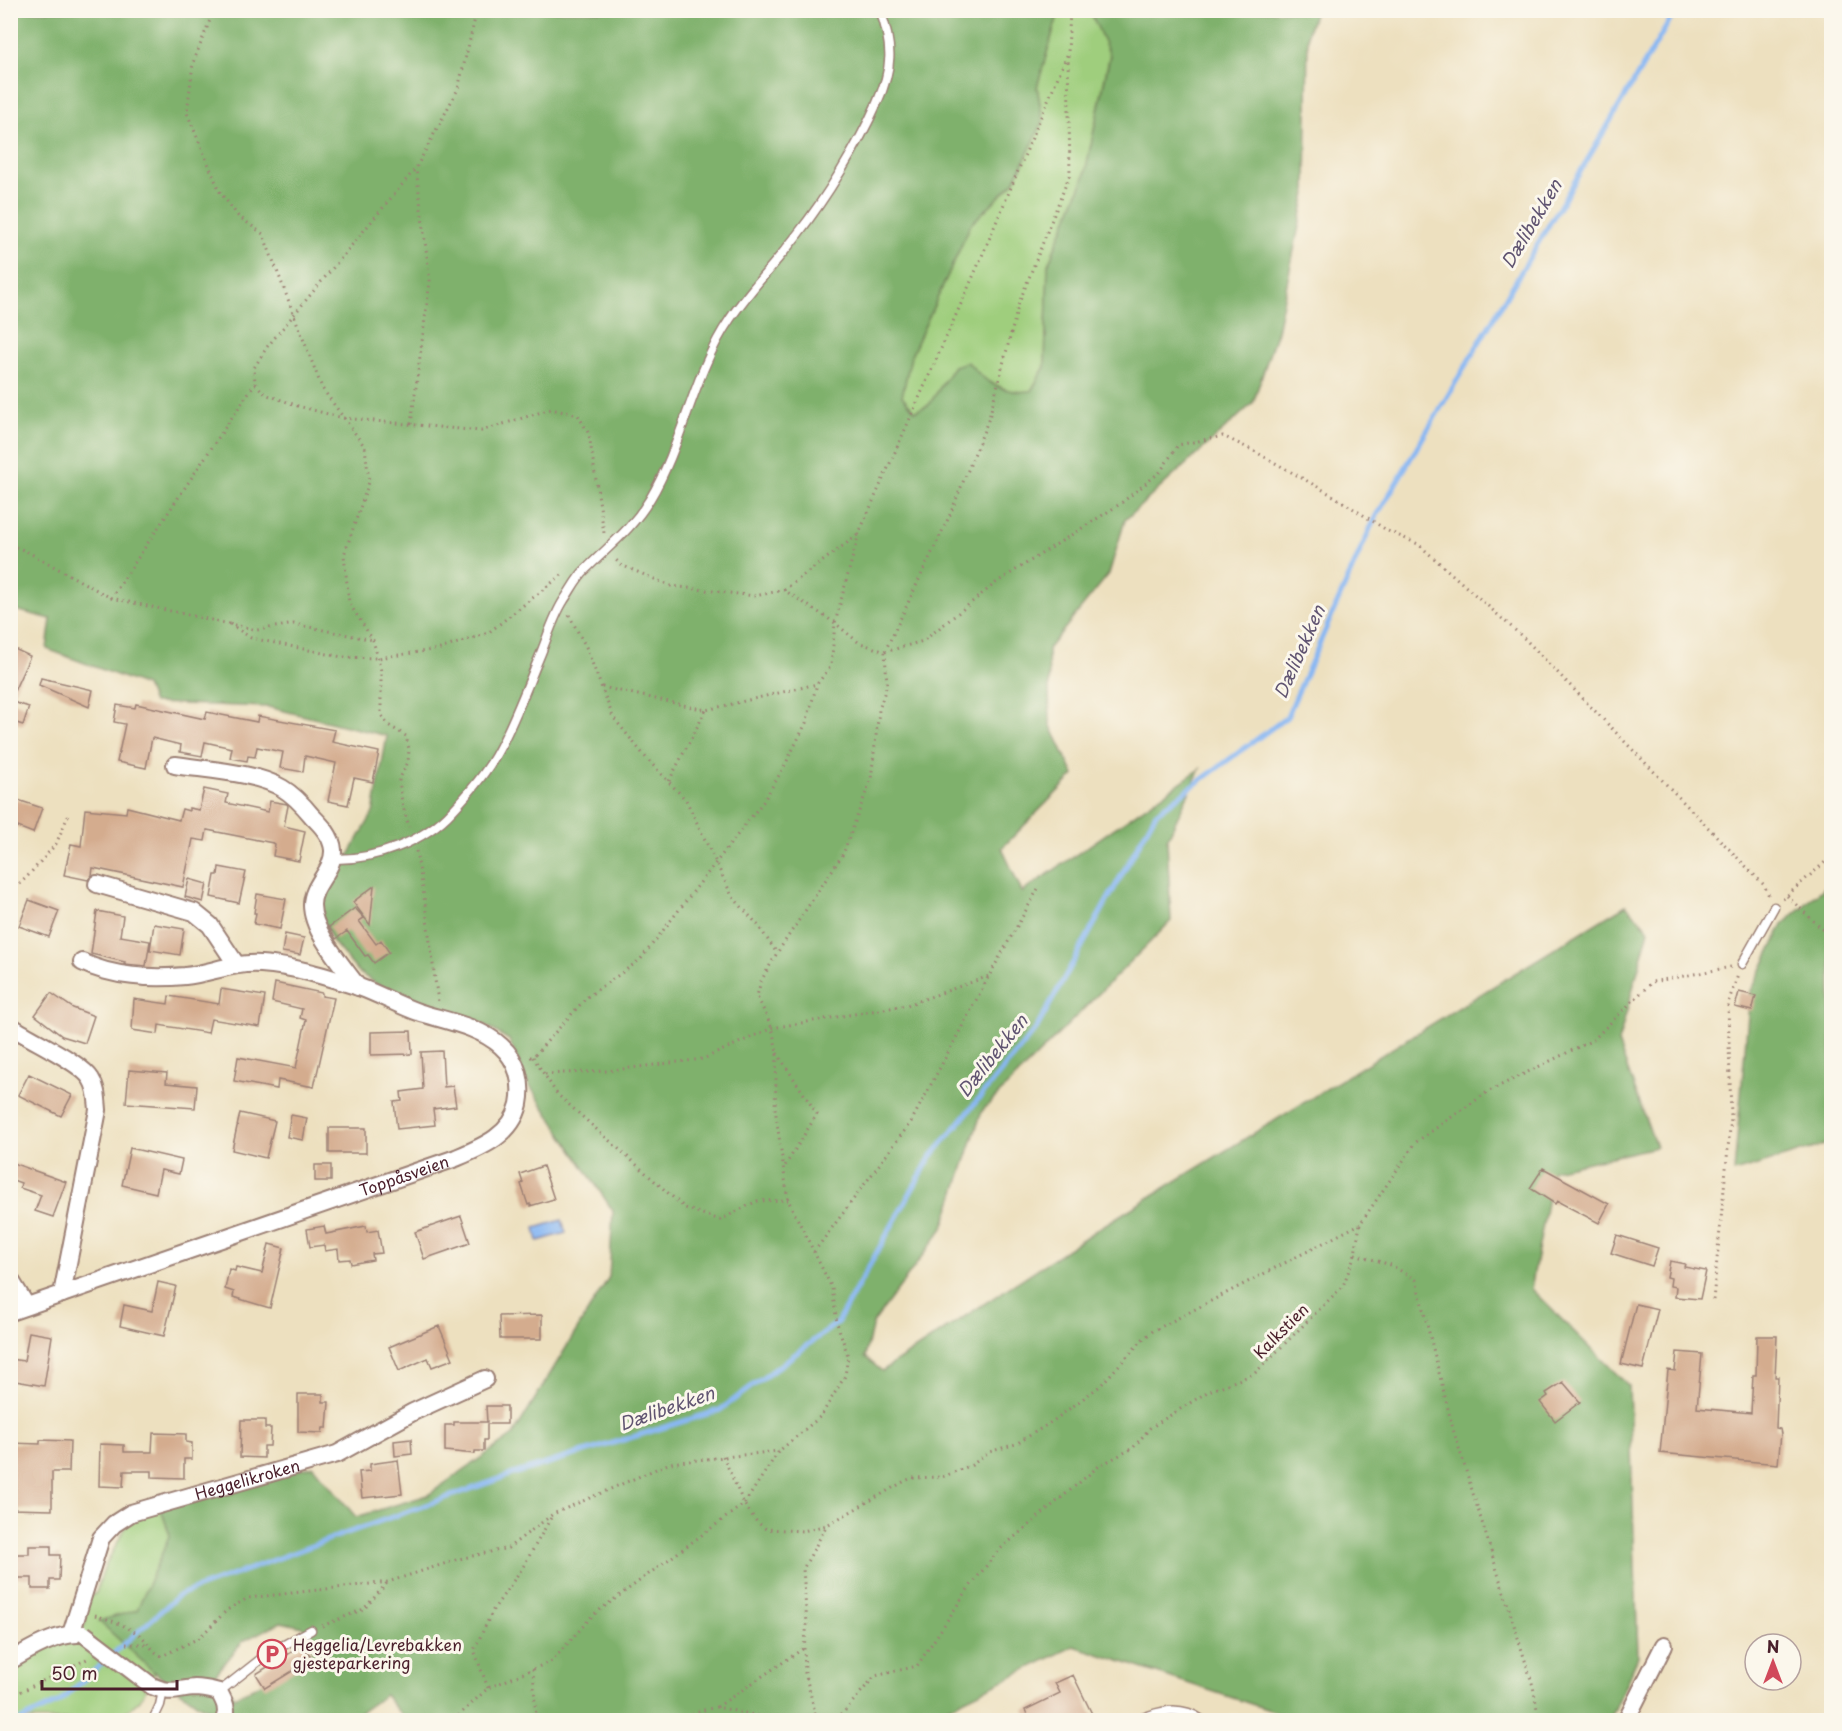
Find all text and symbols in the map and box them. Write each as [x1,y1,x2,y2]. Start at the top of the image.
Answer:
water label: Dælibekken [1494,173,1568,273]
water label: Dælibekken [1266,600,1332,702]
water label: Dælibekken [950,1007,1034,1102]
street label: Toppåsveien [356,1148,452,1202]
street label: Kalkstien [1247,1297,1313,1363]
water label: Dælibekken [615,1378,719,1436]
street label: Heggelikroken [192,1452,302,1505]
place label: Heggelia/Levrebakken gjesteparkering [293,1632,462,1674]
north arrow [1743,1632,1803,1692]
text: N [1767,1634,1779,1658]
parking icon: Heggelia/Levrebakken gjesteparkering [256,1638,288,1670]
scale bar [42,1653,177,1691]
text: 50 m [51,1659,98,1686]

